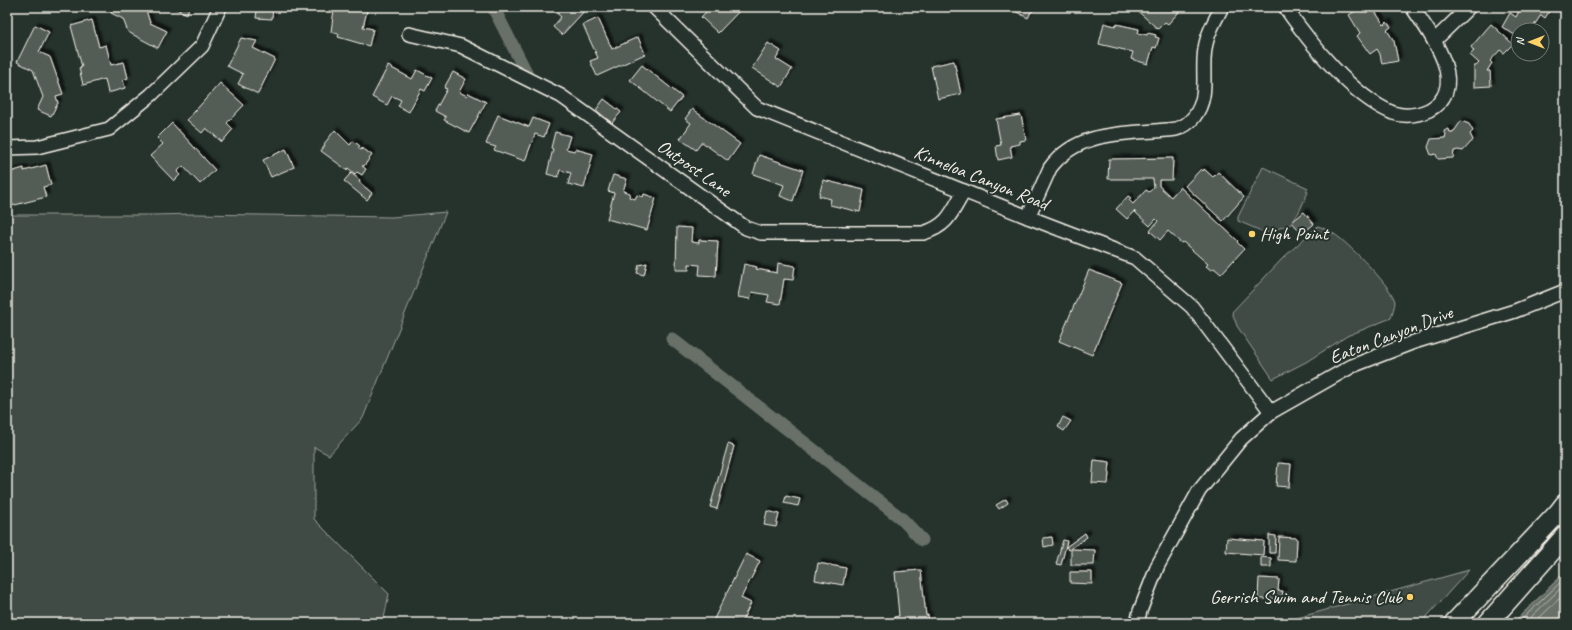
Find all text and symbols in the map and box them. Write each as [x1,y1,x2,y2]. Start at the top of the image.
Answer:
north arrow [1510,22,1550,62]
text: N [1513,36,1527,45]
street label: Outpost Lane [652,134,737,203]
street label: Kinneloa Canyon Road [910,140,1055,217]
place label: High Point [1260,222,1330,246]
marker: High Point [1247,229,1257,239]
street label: Eaton Canyon Drive [1326,300,1458,369]
place label: Gerrish Swim and Tennis Club [1210,585,1404,609]
marker: Gerrish Swim and Tennis Club [1405,592,1415,602]

